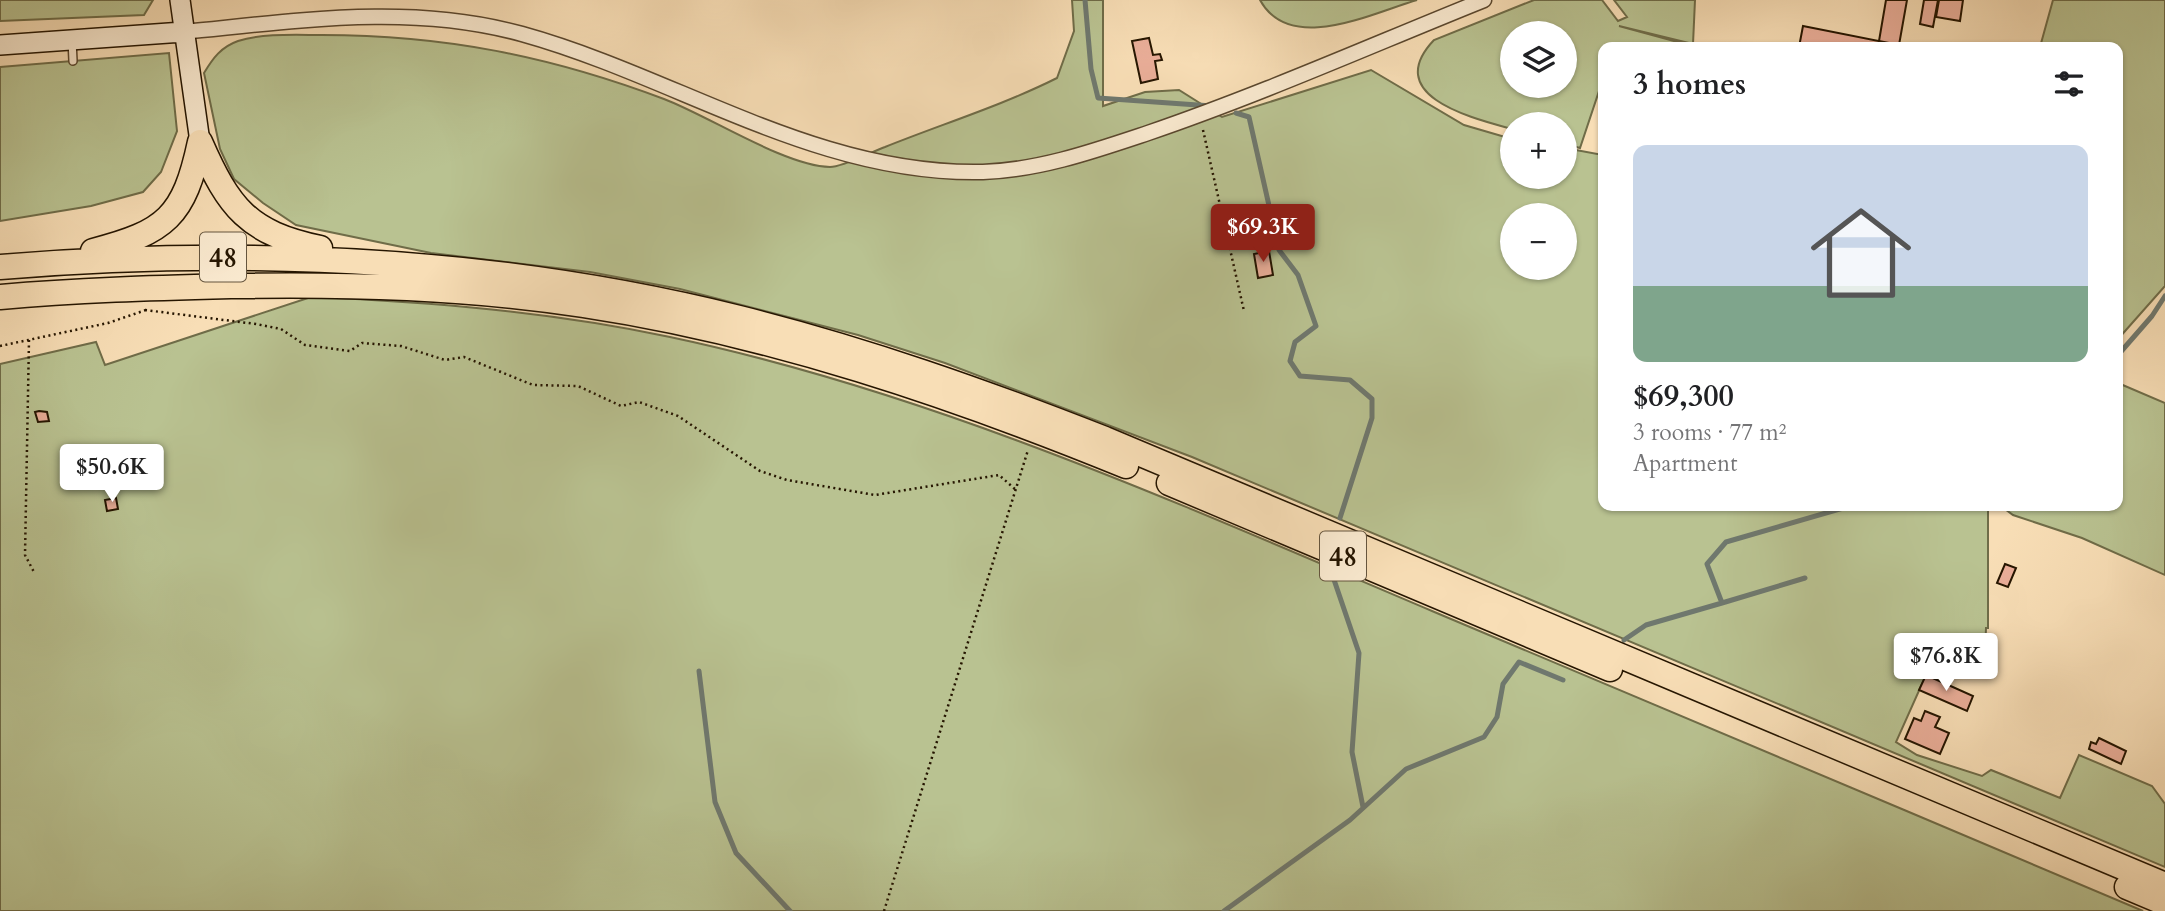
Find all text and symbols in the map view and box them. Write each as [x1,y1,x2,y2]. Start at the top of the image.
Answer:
map controls [1500,21,1577,280]
button: layers [1500,21,1577,98]
text: 3 homes [1633,64,1746,105]
icon: filters [2050,65,2088,103]
button: + [1500,112,1577,189]
icon: home [1798,190,1924,316]
button: − [1500,203,1577,280]
pin: $69.3K [1206,204,1320,264]
text: $69.3K [1227,211,1299,242]
road number: 48 [200,232,246,282]
text: $69,300 [1633,376,1734,417]
text: 3 rooms · 77 m² [1633,417,1786,448]
pin: $50.6K [55,444,169,504]
text: Apartment [1633,448,1737,479]
text: $50.6K [76,451,148,482]
road number: 48 [1320,532,1366,580]
pin: $76.8K [1889,634,2003,693]
text: $76.8K [1910,640,1982,671]

